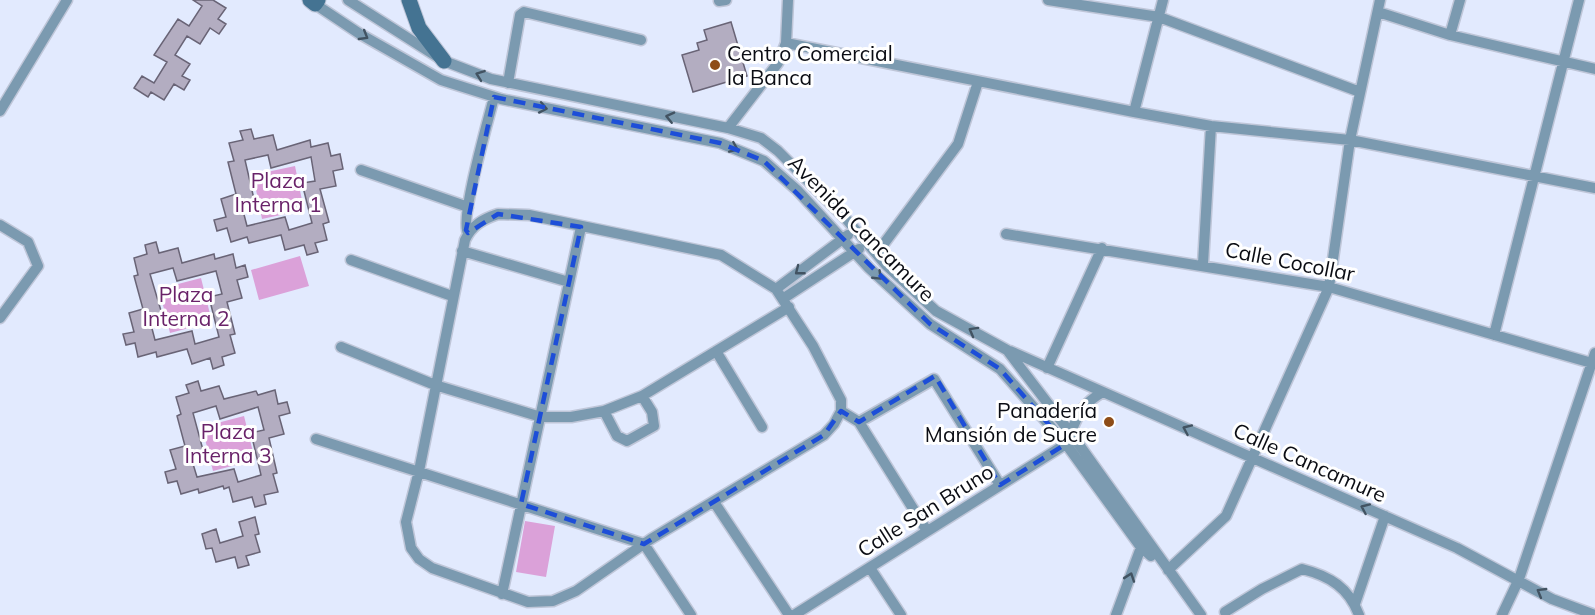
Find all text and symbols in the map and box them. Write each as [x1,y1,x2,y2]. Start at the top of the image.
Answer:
one-way arrow [358,29,368,40]
place label: Centro Comercial la Banca [727,40,893,90]
marker: Centro Comercial la Banca [708,58,722,72]
one-way arrow [475,69,486,82]
one-way arrow [538,101,548,114]
one-way arrow [666,112,676,125]
one-way arrow [727,141,738,153]
street label: Avenida Cancamure [783,149,941,307]
park label: Plaza Interna 1 [234,167,322,217]
street label: Calle Cocollar [1223,236,1357,286]
one-way arrow [795,264,806,275]
one-way arrow [871,269,881,280]
park label: Plaza Interna 2 [142,281,230,331]
one-way arrow [969,327,980,338]
place label: Panadería Mansión de Sucre [925,397,1097,447]
marker: Panadería Mansión de Sucre [1102,415,1116,429]
street label: Calle Cancamure [1229,417,1391,507]
park label: Plaza Interna 3 [184,418,272,468]
one-way arrow [1182,425,1193,437]
street label: Calle San Bruno [852,458,998,562]
one-way arrow [1361,503,1372,515]
one-way arrow [1122,572,1135,583]
one-way arrow [1537,588,1547,599]

